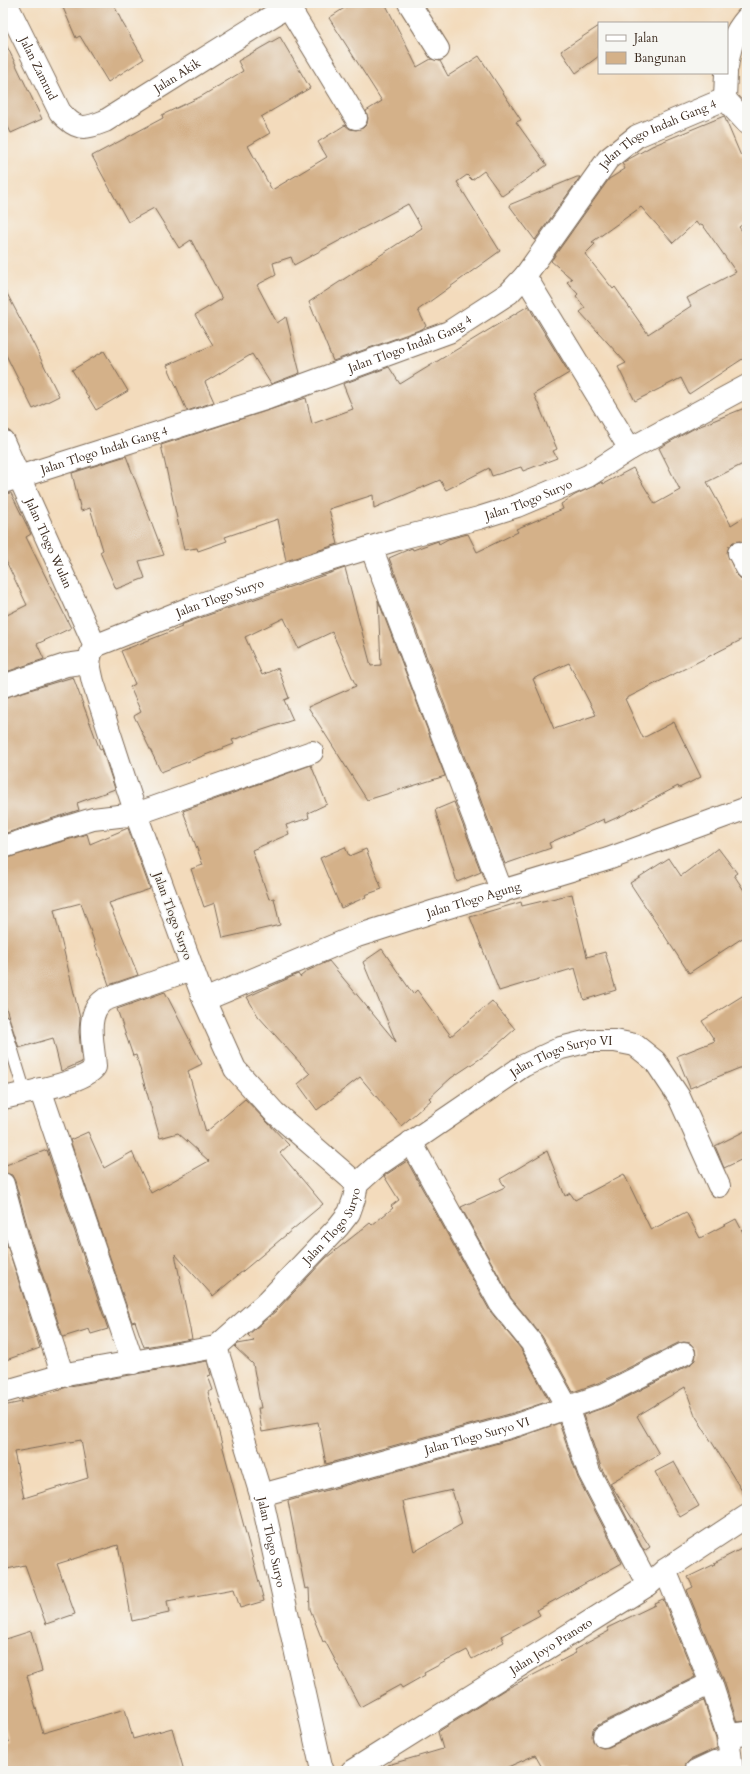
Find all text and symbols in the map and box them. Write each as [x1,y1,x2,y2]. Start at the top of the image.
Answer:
legend [598,22,728,74]
text: Jalan [632,30,658,46]
street label: Jalan Zamrud [15,32,61,103]
text: Bangunan [634,50,686,66]
street label: Jalan Akik [149,55,204,97]
street label: Jalan Tlogo Indah Gang 4 [594,96,719,174]
street label: Jalan Tlogo Indah Gang 4 [344,311,475,377]
street label: Jalan Tlogo Indah Gang 4 [37,422,170,478]
street label: Jalan Tlogo Suryo [481,475,575,524]
street label: Jalan Tlogo Wulan [21,494,76,591]
street label: Jalan Tlogo Suryo [172,575,267,622]
street label: Jalan Tlogo Suryo [149,868,196,962]
street label: Jalan Tlogo Agung [422,878,523,922]
street label: Jalan Tlogo Suryo VI [505,1033,612,1082]
street label: Jalan Tlogo Suryo [298,1186,364,1269]
street label: Jalan Tlogo Suryo VI [421,1413,532,1458]
street label: Jalan Tlogo Suryo [253,1493,289,1589]
street label: Jalan Joyo Pranoto [505,1614,596,1679]

